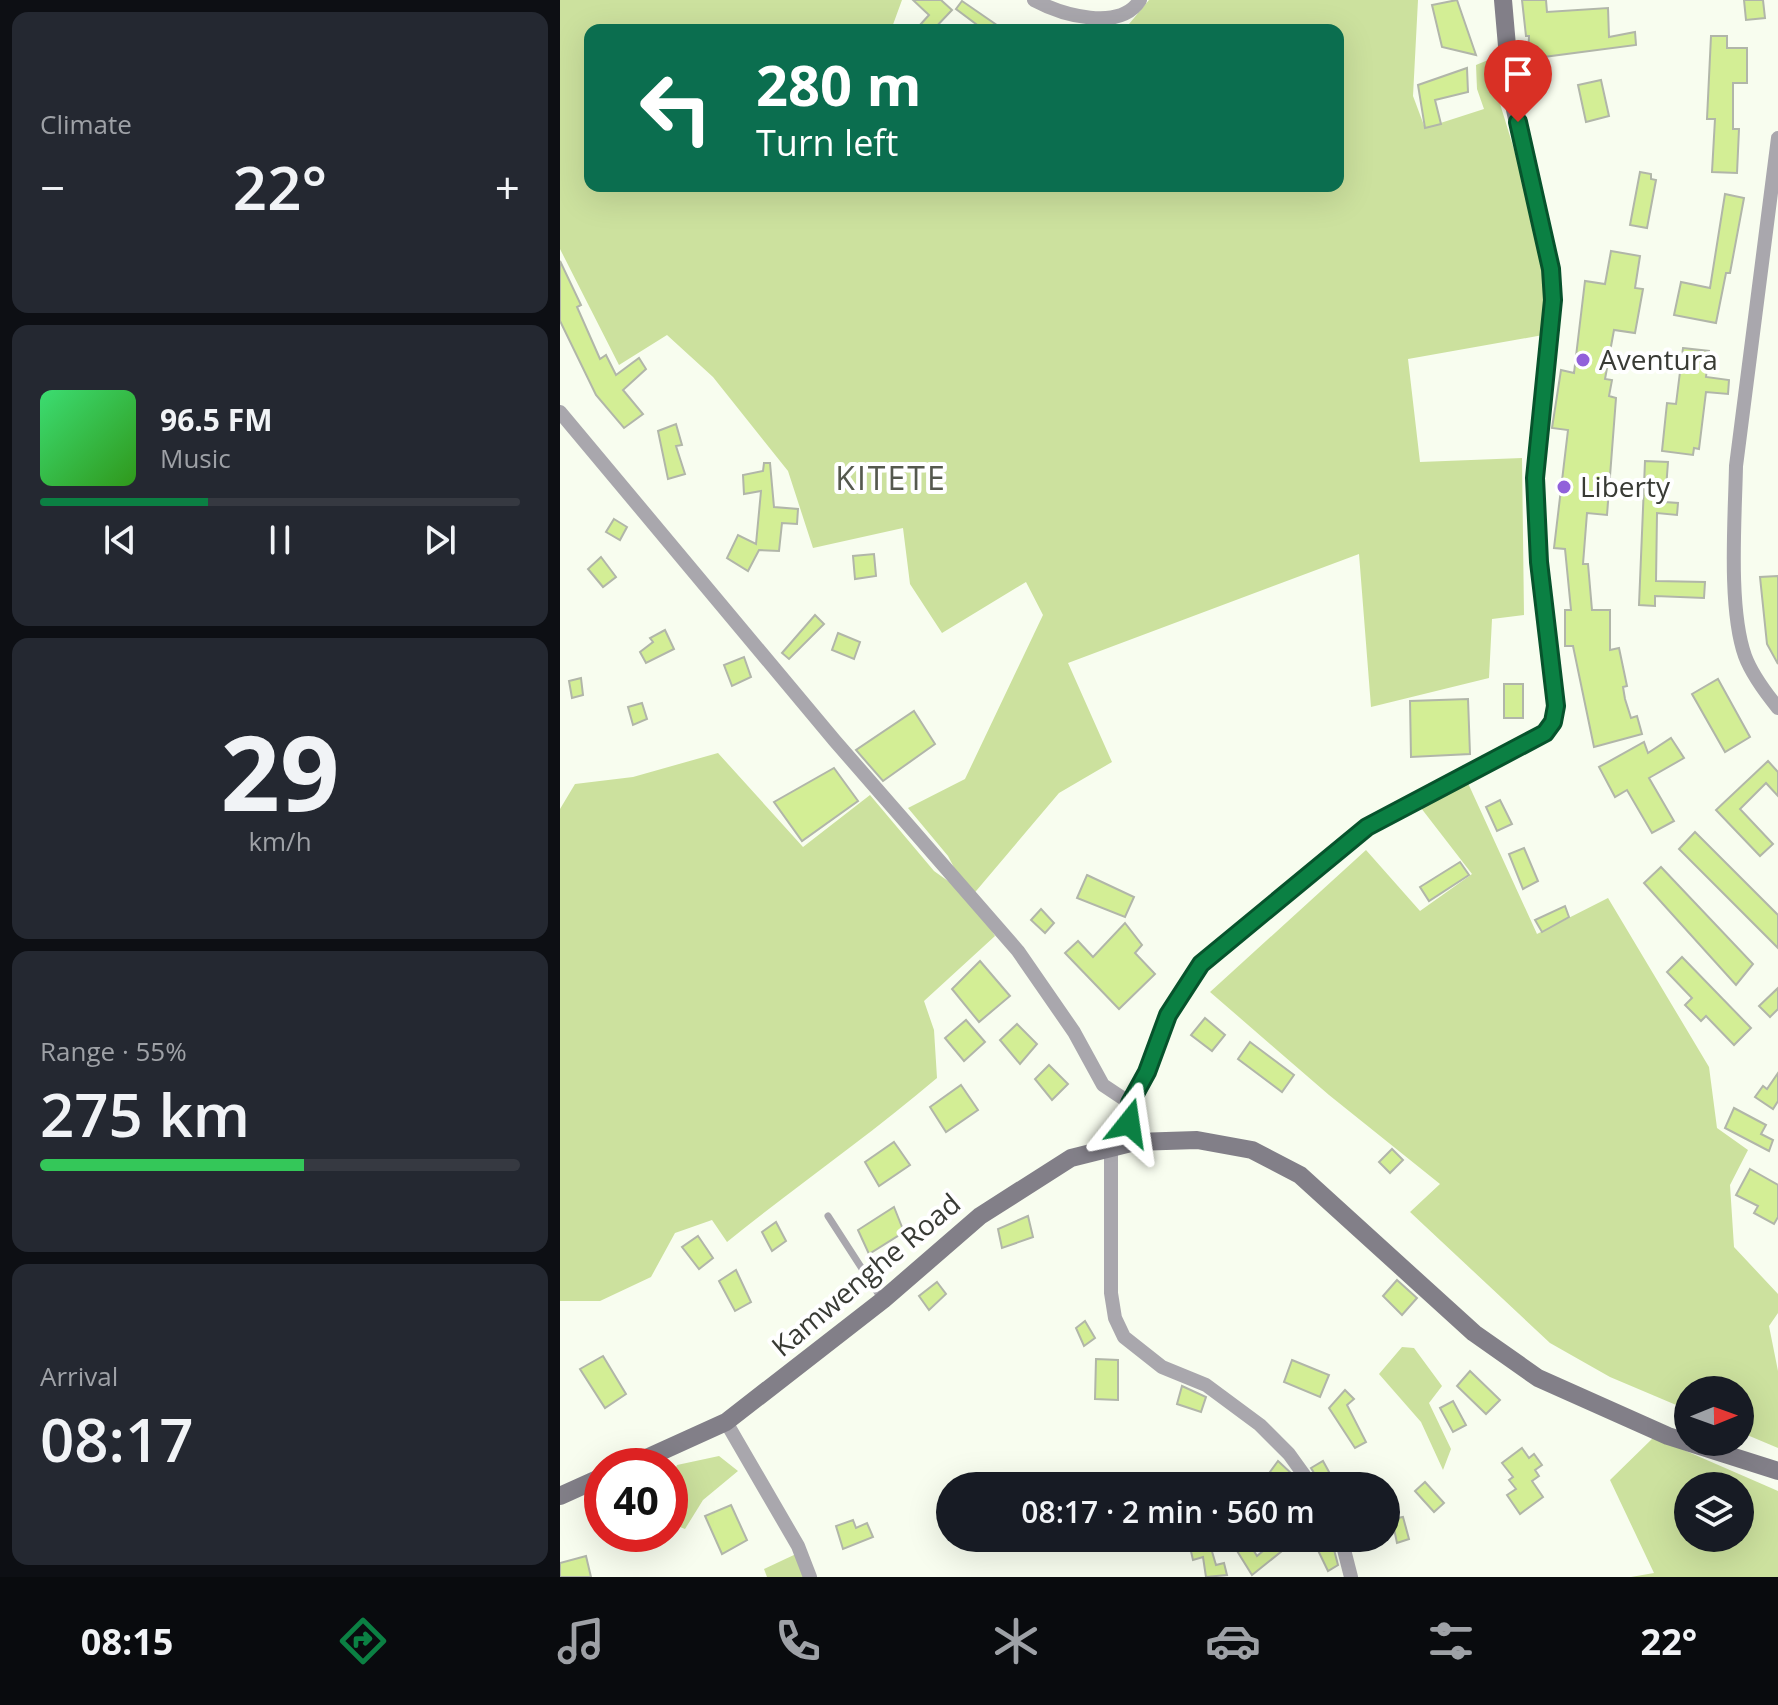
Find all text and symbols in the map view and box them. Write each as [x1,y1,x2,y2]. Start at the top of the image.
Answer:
pin [1484,40,1552,122]
text: 280 m [756,46,922,122]
icon: arrive [1496,52,1540,96]
icon: left [624,56,728,160]
text: Climate [40,106,132,142]
text: Turn left [756,118,898,167]
text: 22° [233,146,327,228]
text: − [40,157,65,217]
text: + [495,157,520,217]
place label: Aventura [1599,340,1718,378]
marker: Aventura [1574,351,1592,369]
text: 96.5 FM [160,399,273,440]
text: Music [160,440,231,476]
district label: KITETE [835,456,947,499]
place label: Liberty [1580,467,1671,505]
marker: Liberty [1555,478,1573,496]
icon: previous [98,518,142,562]
icon: pause [258,518,302,562]
icon: next [418,518,462,562]
text: 29 [221,700,339,841]
text: km/h [248,823,312,859]
text: Range · 55% [40,1033,187,1069]
text: 275 km [40,1073,250,1155]
position arrow [1087,1081,1171,1165]
street label: Kamwenghe Road [763,1184,968,1364]
text: Arrival [40,1358,118,1394]
north arrow [1674,1376,1754,1456]
map controls [1674,1376,1754,1552]
text: 08:17 [40,1398,194,1480]
speed limit sign: 40 [584,1448,688,1552]
button: layers [1674,1472,1754,1552]
text: 08:17 · 2 min · 560 m [1021,1491,1315,1532]
icon: directions [335,1613,391,1669]
icon: music [553,1613,609,1669]
icon: phone [770,1613,826,1669]
icon: climate [988,1613,1044,1669]
icon: car [1205,1613,1261,1669]
icon: filters [1423,1613,1479,1669]
text: 08:15 [81,1617,173,1666]
text: 22° [1641,1617,1697,1666]

